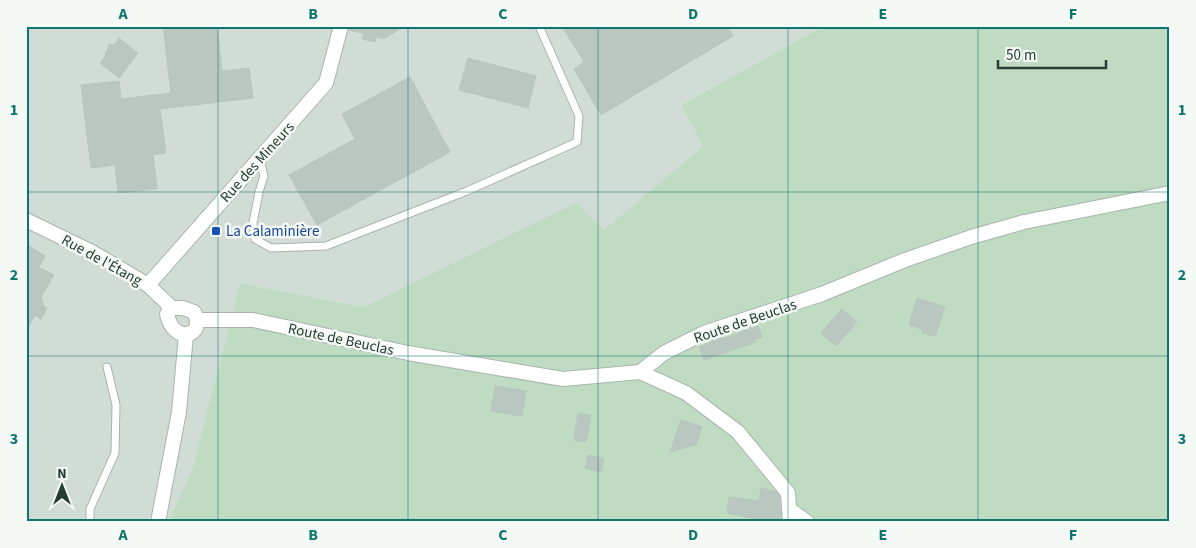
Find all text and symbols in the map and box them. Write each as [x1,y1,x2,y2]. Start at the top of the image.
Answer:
text: A [117,3,128,25]
text: B [308,3,318,25]
text: C [498,3,508,25]
text: D [688,3,698,25]
text: E [879,3,887,25]
text: F [1069,3,1077,25]
scale bar [998,38,1106,70]
text: 50 m [1006,45,1036,66]
text: 1 [10,99,18,121]
text: 1 [1178,99,1186,121]
street label: Rue des Mineurs [215,117,299,207]
place label: La Calaminière [226,221,319,242]
marker: La Calaminière [210,225,222,237]
street label: Rue de l'Étang [58,230,146,291]
text: 2 [10,264,18,286]
text: 2 [1178,264,1186,286]
street label: Route de Beuclas [691,294,799,349]
street label: Route de Beuclas [286,318,396,361]
text: 3 [10,428,18,450]
text: 3 [1178,428,1186,450]
north arrow [38,460,88,510]
text: N [57,464,67,484]
text: A [117,524,128,546]
text: B [308,524,318,546]
text: C [498,524,508,546]
text: D [688,524,698,546]
text: E [879,524,887,546]
text: F [1069,524,1077,546]

